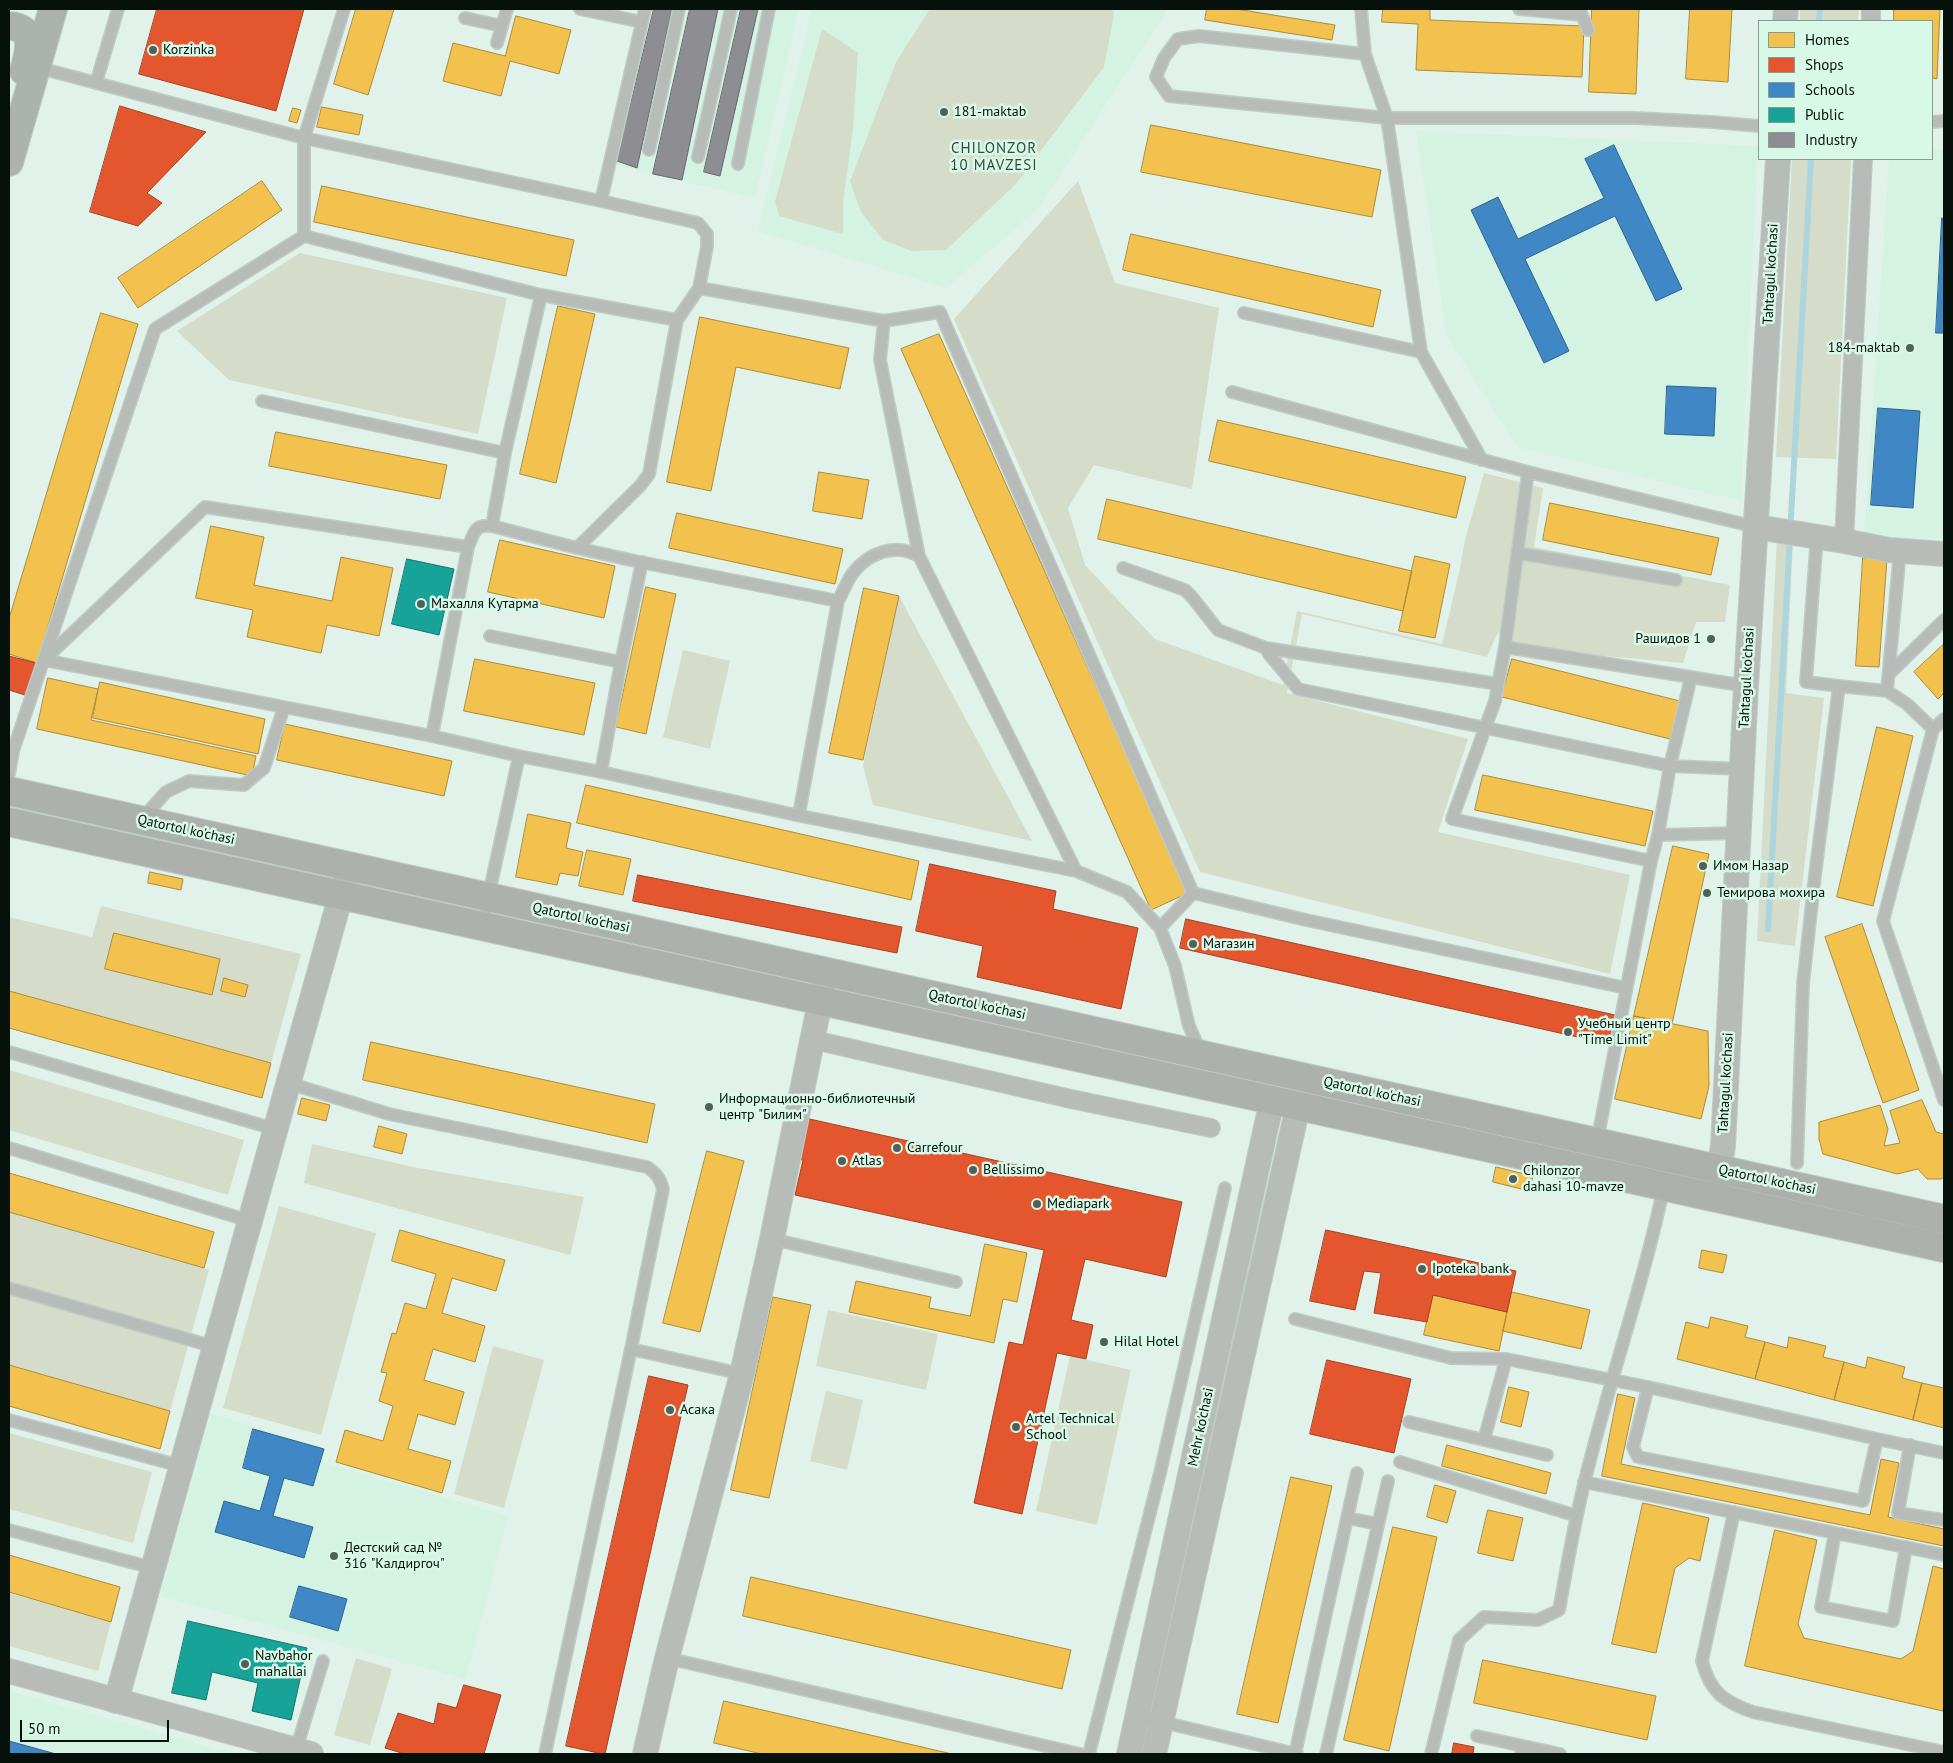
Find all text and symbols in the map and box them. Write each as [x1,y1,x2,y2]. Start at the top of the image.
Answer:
legend [1758,20,1933,160]
text: Homes [1805,30,1849,49]
place label: Korzinka [163,42,214,58]
marker: Korzinka [147,44,159,56]
text: Shops [1805,55,1844,74]
text: Schools [1805,80,1855,99]
place label: 181-maktab [954,104,1026,120]
text: Public [1805,105,1844,124]
marker: 181-maktab [938,106,950,118]
text: Industry [1805,130,1857,149]
district label: CHILONZOR 10 MAVZESI [949,140,1039,175]
street label: Tahtagul ko'chasi [1760,223,1782,325]
place label: 184-maktab [1828,340,1900,356]
marker: 184-maktab [1904,342,1916,354]
place label: Махалля Кутарма [431,596,539,612]
marker: Махалля Кутарма [415,598,427,610]
street label: Tahtagul ko'chasi [1736,627,1758,729]
place label: Рашидов 1 [1635,631,1701,647]
marker: Рашидов 1 [1705,633,1717,645]
street label: Qatortol ko'chasi [136,811,236,849]
place label: Имом Назар [1713,858,1789,874]
marker: Имом Назар [1697,860,1709,872]
place label: Темирова мохира [1717,885,1825,901]
marker: Темирова мохира [1701,887,1713,899]
street label: Qatortol ko'chasi [531,899,631,937]
place label: Магазин [1203,936,1255,952]
marker: Магазин [1187,938,1199,950]
street label: Qatortol ko'chasi [927,986,1027,1024]
place label: Учебный центр "Time Limit" [1578,1016,1671,1048]
marker: Учебный центр "Time Limit" [1562,1026,1574,1038]
street label: Tahtagul ko'chasi [1715,1032,1737,1134]
street label: Qatortol ko'chasi [1322,1073,1422,1111]
place label: Информационно-библиотечный центр "Билим" [719,1091,915,1124]
marker: Информационно-библиотечный центр "Билим" [703,1101,715,1113]
place label: Carrefour [907,1140,962,1156]
marker: Carrefour [891,1142,903,1154]
place label: Atlas [852,1153,882,1169]
marker: Atlas [836,1155,848,1167]
street label: Qatortol ko'chasi [1717,1161,1817,1199]
place label: Bellissimo [983,1162,1045,1178]
place label: Chilonzor dahasi 10-mavze [1523,1163,1624,1196]
marker: Bellissimo [967,1164,979,1176]
marker: Chilonzor dahasi 10-mavze [1507,1173,1519,1185]
place label: Mediapark [1047,1196,1109,1212]
marker: Mediapark [1031,1198,1043,1210]
place label: Ipoteka bank [1432,1261,1509,1277]
marker: Ipoteka bank [1416,1263,1428,1275]
place label: Hilal Hotel [1114,1334,1179,1350]
marker: Hilal Hotel [1098,1336,1110,1348]
street label: Mehr ko'chasi [1184,1386,1218,1468]
place label: Асака [680,1402,715,1418]
marker: Асака [664,1404,676,1416]
place label: Artel Technical School [1026,1411,1115,1444]
marker: Artel Technical School [1010,1421,1022,1433]
place label: Дестский сад № 316 "Калдиргоч" [344,1540,445,1572]
marker: Дестский сад № 316 "Калдиргоч" [328,1550,340,1562]
place label: Navbahor mahallai [255,1648,313,1680]
marker: Navbahor mahallai [239,1658,251,1670]
scale bar [22,1710,171,1742]
text: 50 m [28,1719,61,1738]

